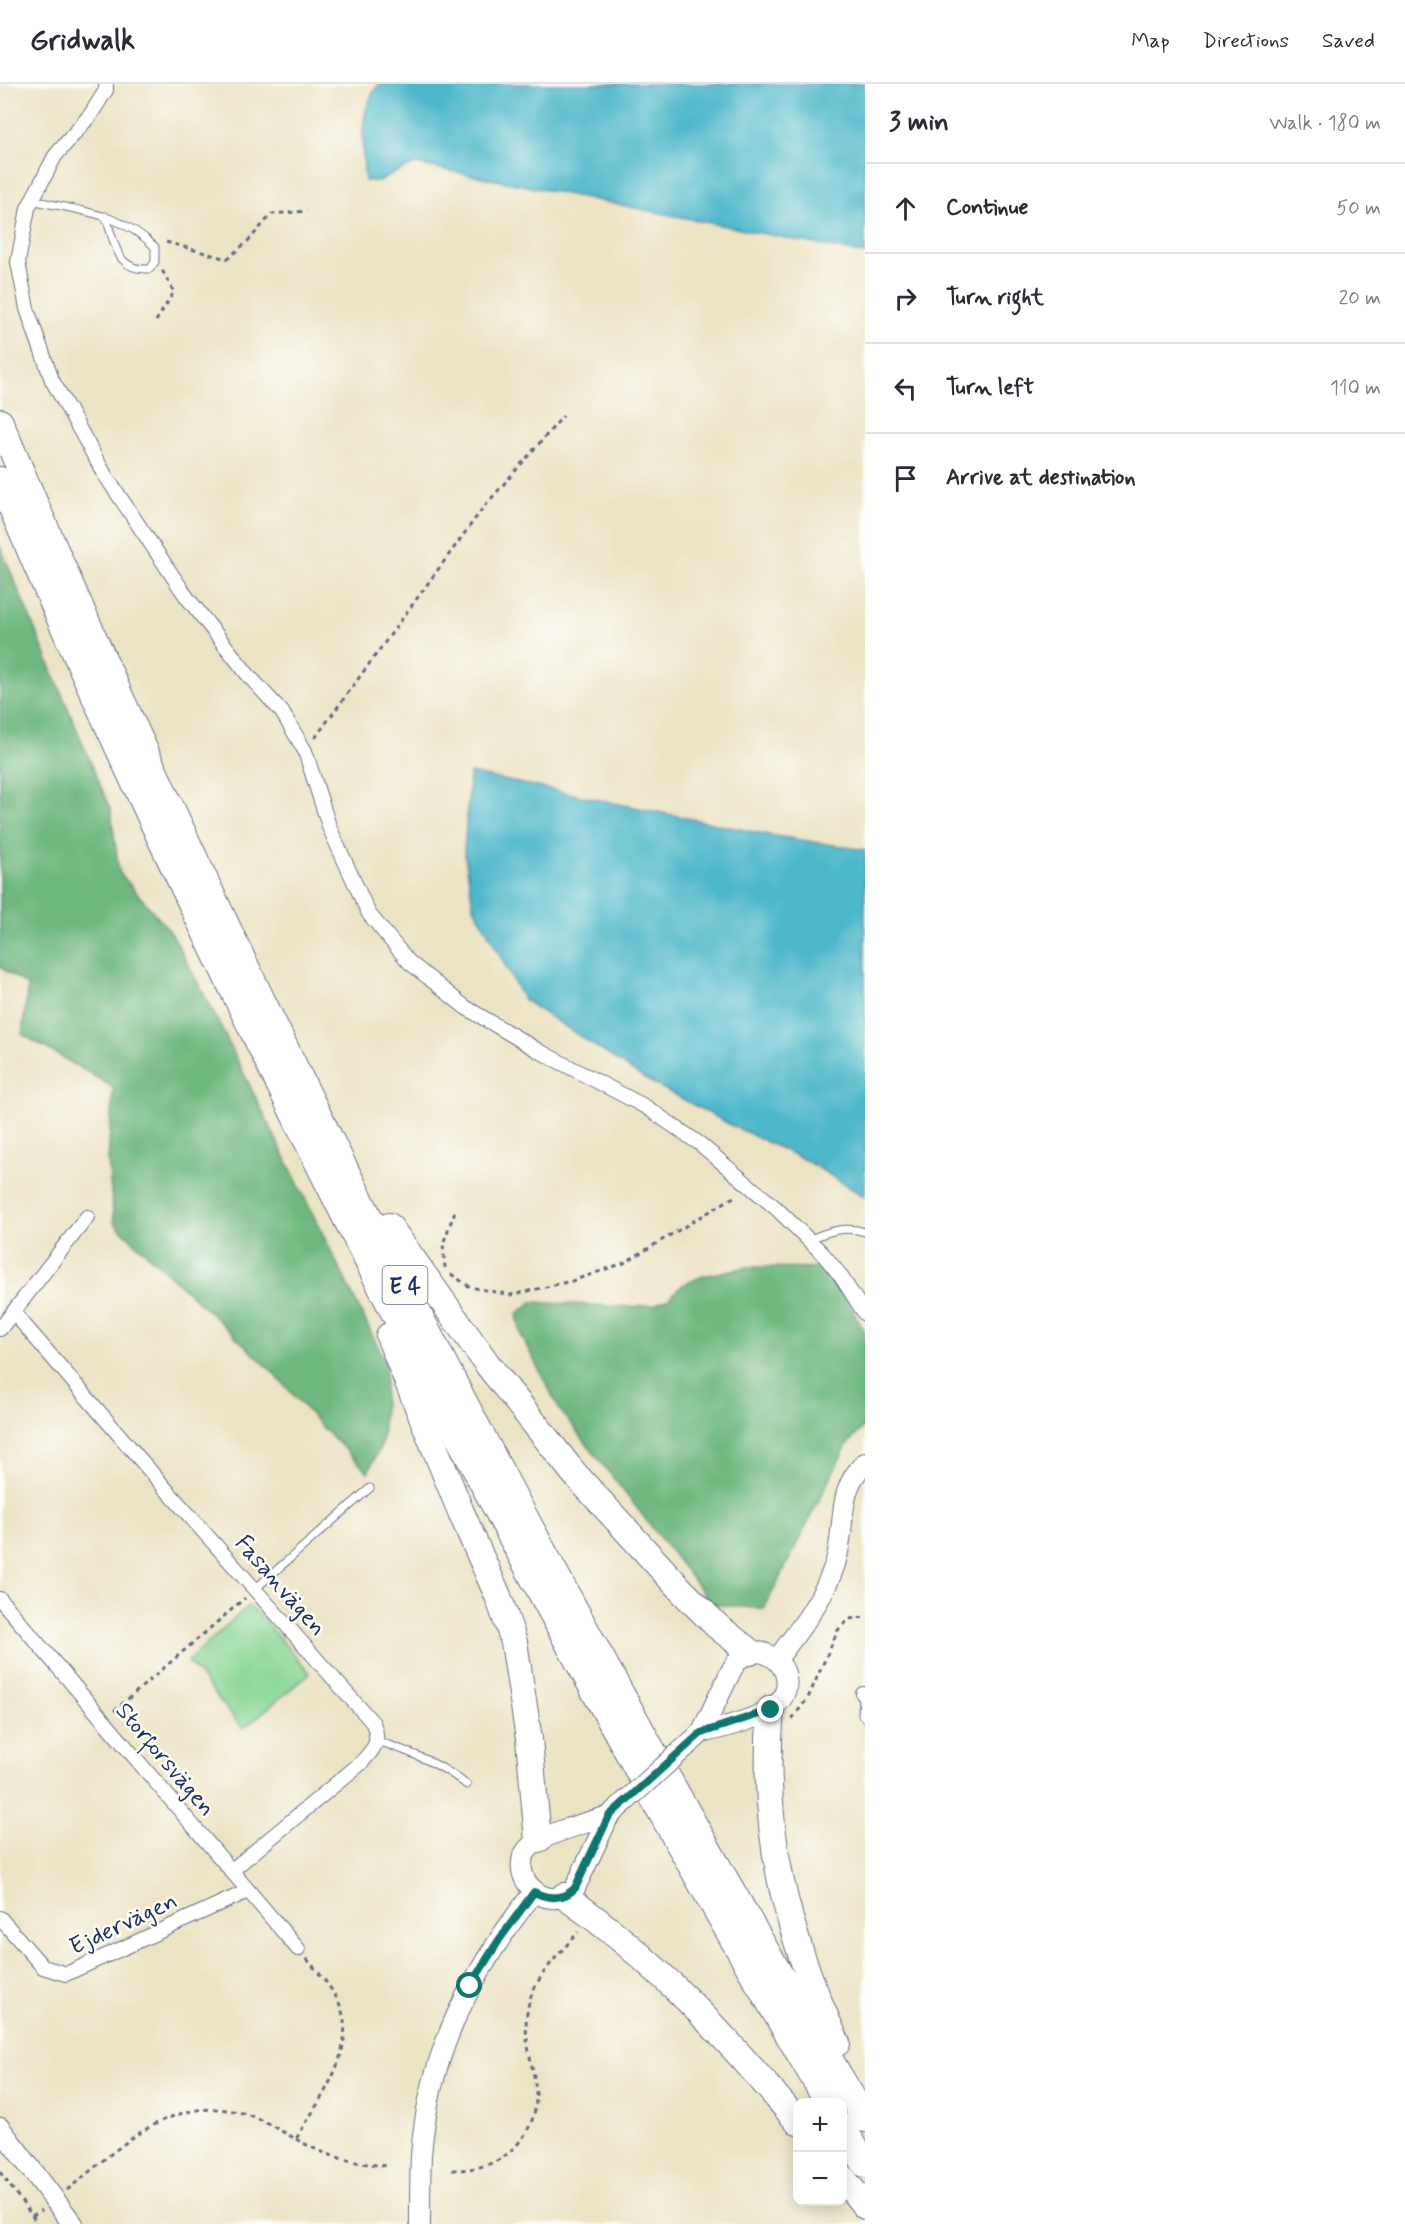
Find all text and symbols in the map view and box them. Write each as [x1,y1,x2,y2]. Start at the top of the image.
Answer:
text: Gridwalk [30,23,135,60]
text: Map [1131,27,1170,55]
text: Directions [1203,27,1289,55]
text: Saved [1322,27,1375,55]
text: 3 min [889,106,949,140]
text: Walk · 180 m [1269,110,1381,137]
icon: ahead [889,192,922,225]
text: Continue [946,194,1028,222]
text: 50 m [1336,195,1381,222]
icon: right [889,282,922,315]
text: Turn right [946,284,1044,312]
text: 20 m [1338,285,1381,312]
icon: left [889,372,922,405]
text: Turn left [946,374,1034,402]
text: 110 m [1330,375,1381,402]
icon: arrive [889,462,922,495]
text: Arrive at destination [946,464,1136,492]
road number: E 4 [382,1266,428,1304]
street label: Fasanvägen [227,1529,332,1643]
street label: Storforsvägen [107,1696,222,1825]
route end [757,1696,783,1722]
street label: Ejdervägen [65,1886,182,1963]
route start [456,1972,482,1998]
map controls [793,2098,847,2206]
button: + [793,2098,847,2152]
button: − [793,2152,847,2206]

